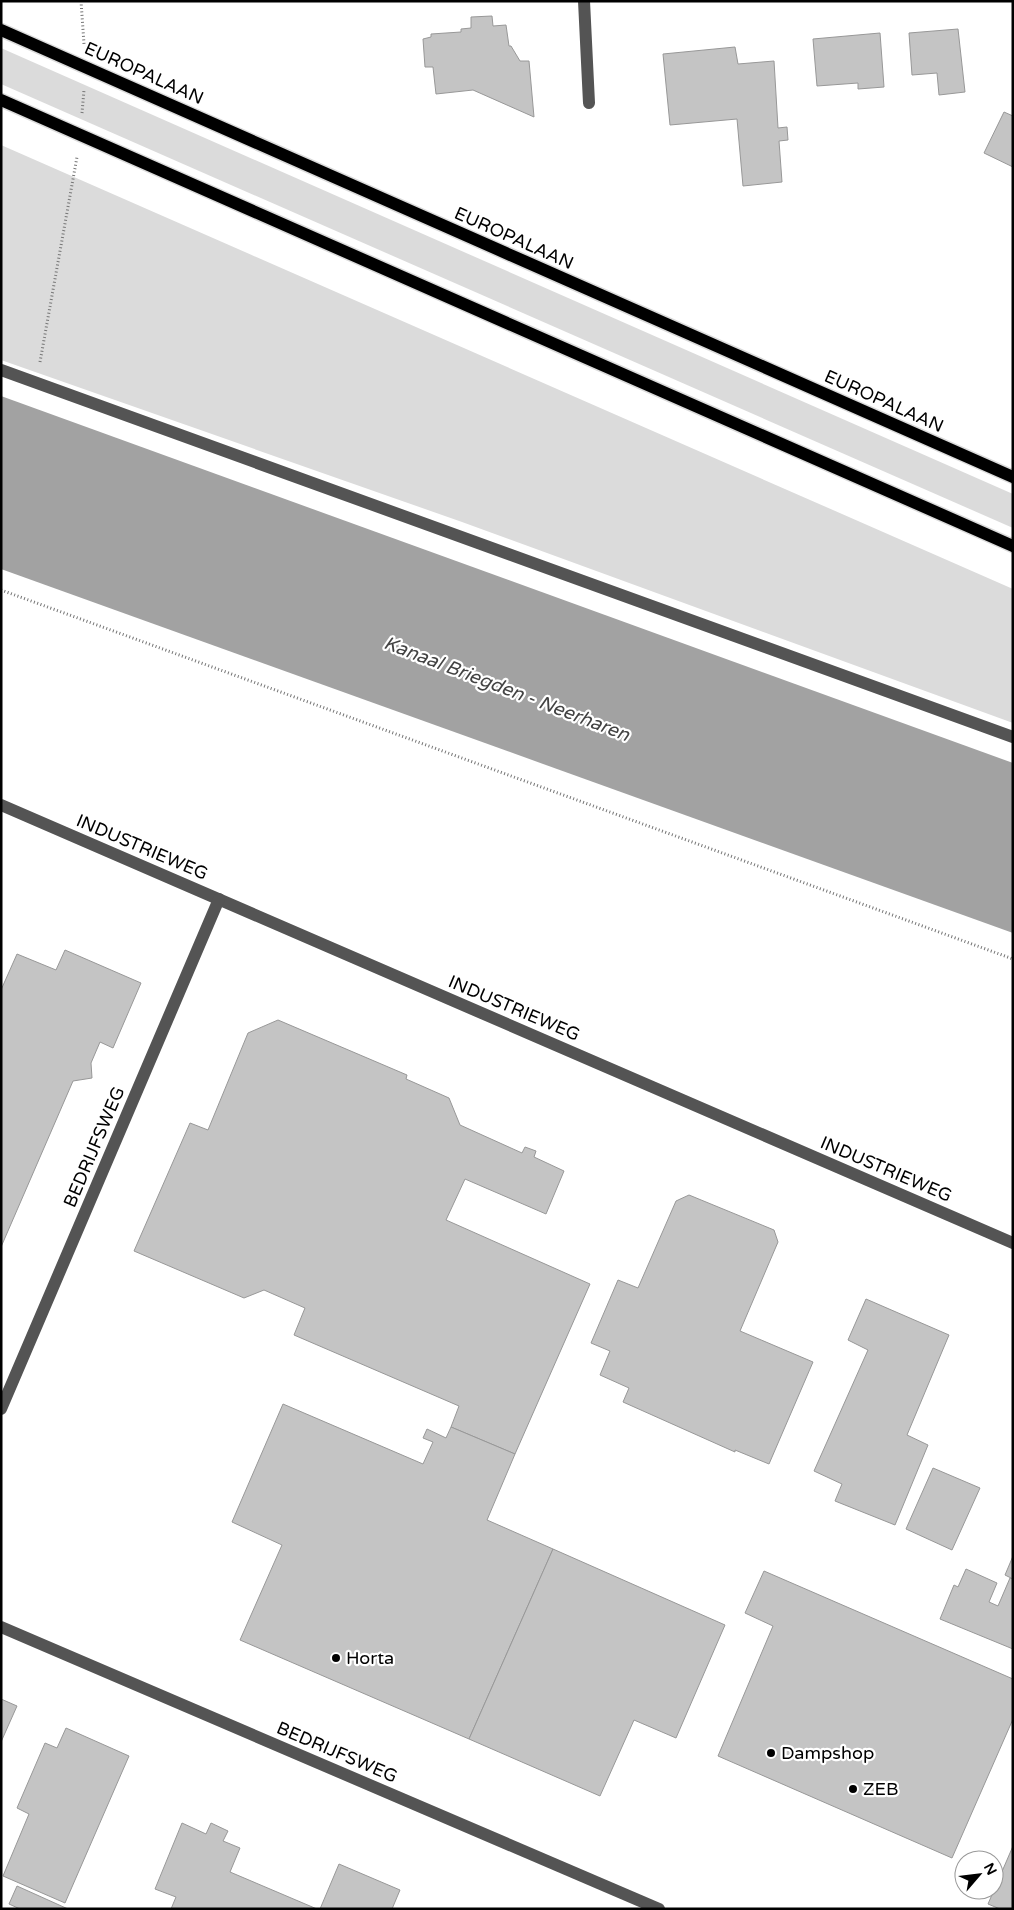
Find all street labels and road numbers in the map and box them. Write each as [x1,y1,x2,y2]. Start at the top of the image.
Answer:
street label: EUROPALAAN [81,37,207,109]
street label: EUROPALAAN [451,202,577,274]
street label: EUROPALAAN [821,365,947,437]
street label: INDUSTRIEWEG [73,809,211,885]
street label: INDUSTRIEWEG [445,970,583,1046]
street label: BEDRIJFSWEG [59,1083,129,1211]
street label: INDUSTRIEWEG [817,1131,955,1207]
street label: BEDRIJFSWEG [273,1717,401,1787]

